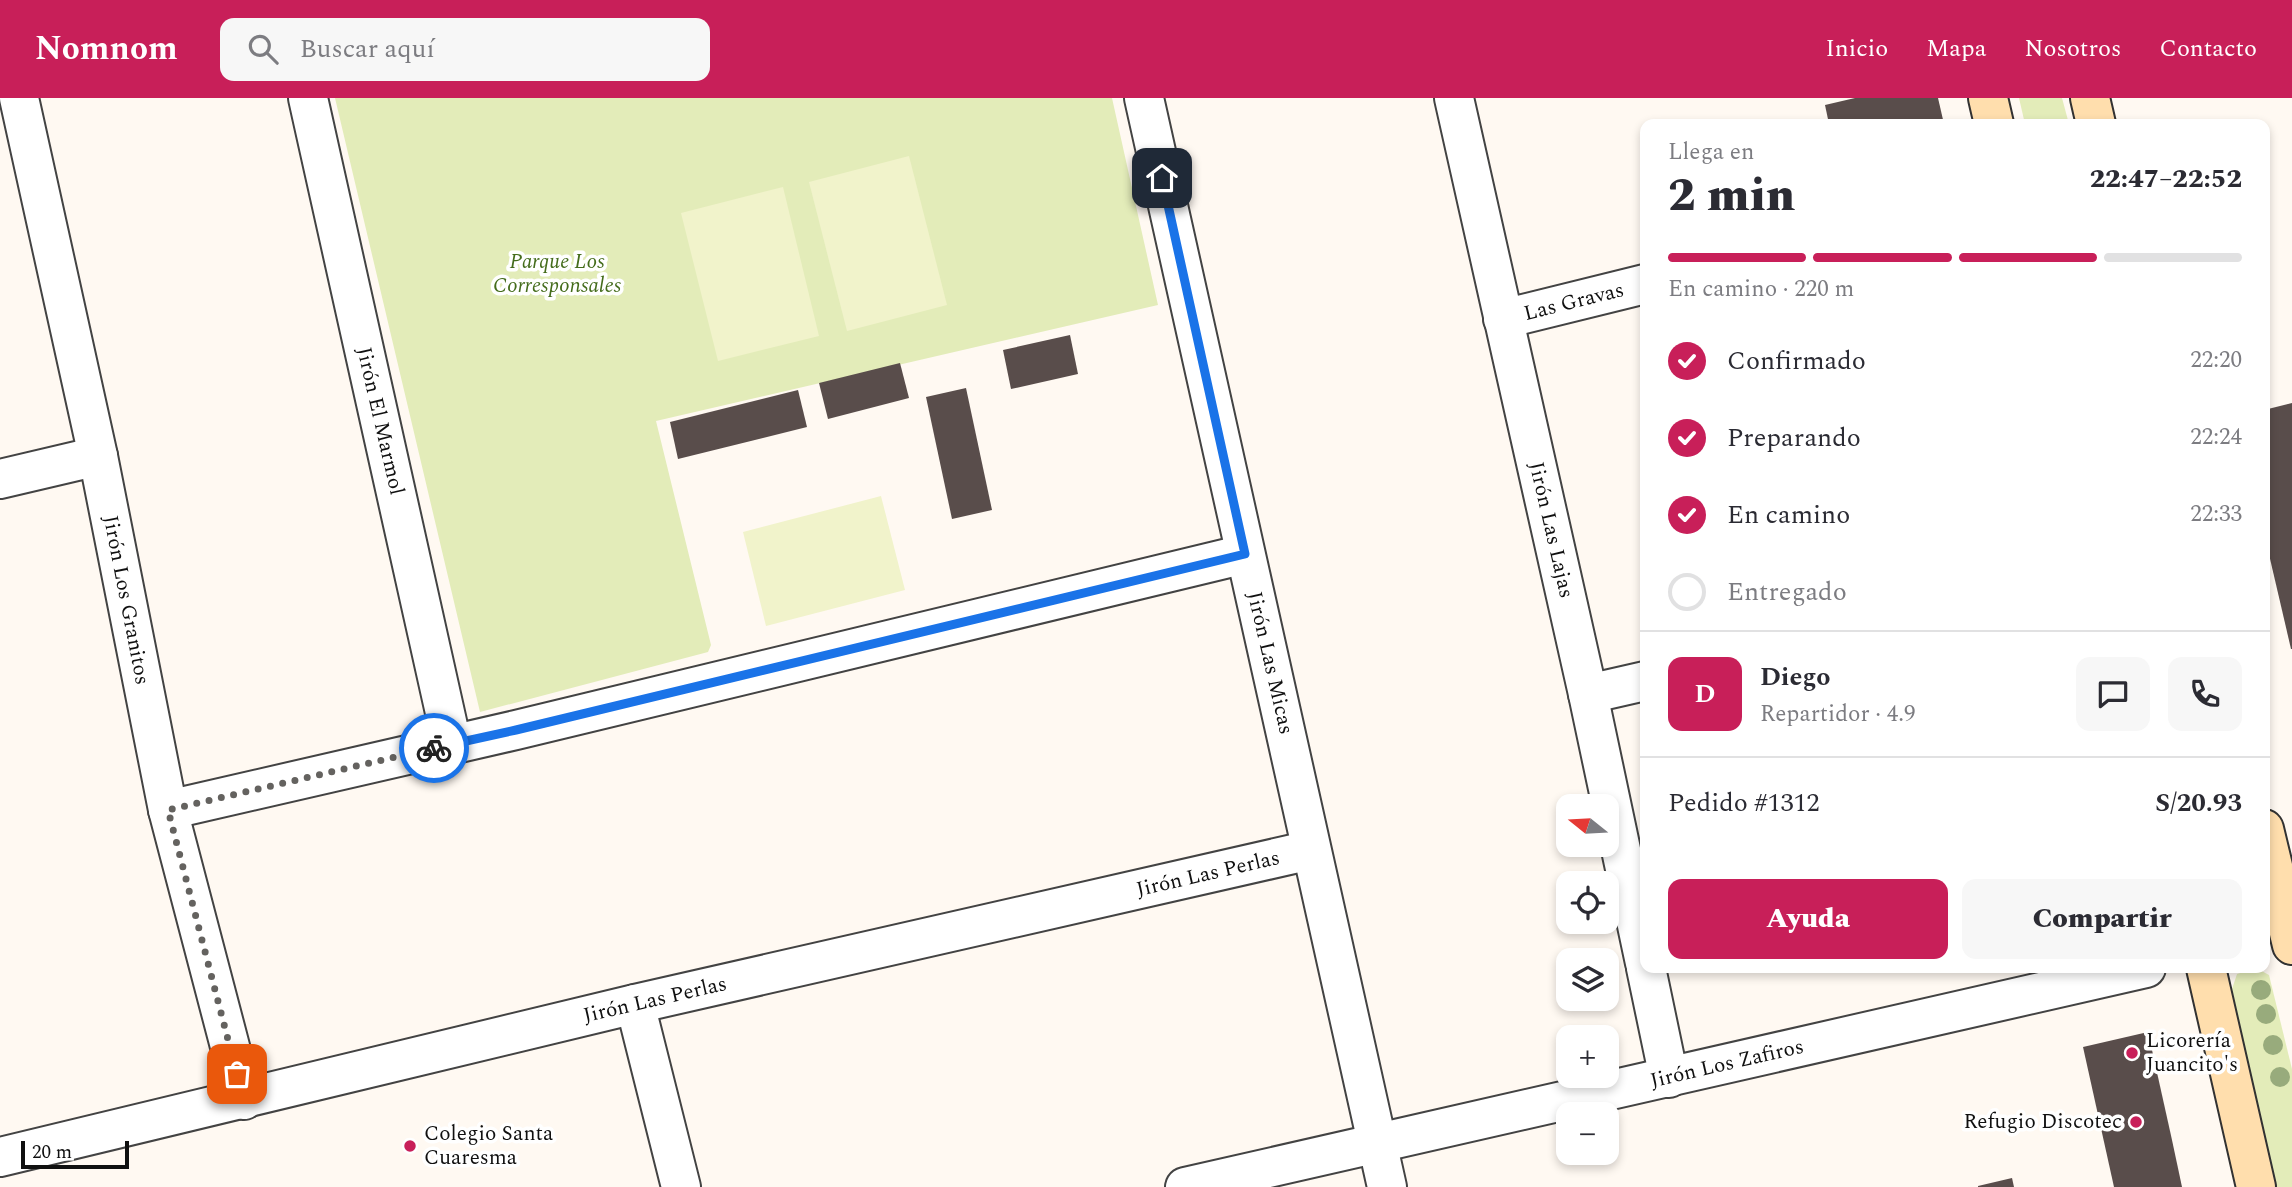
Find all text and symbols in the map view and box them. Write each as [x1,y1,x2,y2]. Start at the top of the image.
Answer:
search box [220,18,710,81]
text: Nomnom [35,24,178,74]
text: Buscar aquí [300,29,435,69]
icon: search [244,30,282,68]
text: Inicio [1825,31,1888,67]
text: Mapa [1926,31,1986,67]
text: Nosotros [2024,31,2121,67]
text: Contacto [2159,31,2257,67]
text: Llega en [1668,135,1754,170]
pin [1132,148,1192,208]
icon: home [1143,159,1181,197]
text: 22:47–22:52 [2090,159,2242,199]
text: 2 min [1668,161,1795,231]
park label: Parque Los Corresponsales [493,246,622,302]
text: En camino · 220 m [1668,272,1854,307]
street label: Las Gravas [1521,274,1627,330]
text: Confirmado [1727,341,1866,381]
icon: check [1668,342,1706,380]
text: 22:20 [2190,343,2242,378]
street label: Jirón El Marmol [347,344,413,498]
text: Preparando [1727,418,1861,458]
icon: check [1668,419,1706,457]
text: 22:24 [2190,420,2242,455]
street label: Jirón Las Lajas [1520,459,1582,601]
text: En camino [1727,495,1850,535]
icon: check [1668,496,1706,534]
text: 22:33 [2190,497,2242,532]
street label: Jirón Los Granitos [94,512,158,688]
text: Entregado [1727,572,1847,612]
street label: Jirón Las Micas [1238,588,1302,738]
text: Diego [1760,657,1831,697]
button: chat [2076,657,2150,731]
button: phone [2168,657,2242,731]
text: D [1695,674,1715,714]
text: Repartidor · 4.9 [1760,697,1916,732]
courier [399,713,469,783]
icon: bike [415,729,453,767]
text: Pedido #1312 [1668,783,1819,823]
text: S/20.93 [2155,783,2242,823]
north arrow [1556,794,1619,858]
map controls [1556,794,1619,1165]
street label: Jirón Las Perlas [1133,842,1283,906]
button: locate [1556,871,1619,934]
button: Ayuda [1668,879,1948,959]
button: Compartir [1962,879,2242,959]
button: layers [1556,948,1619,1011]
street label: Jirón Las Perlas [580,968,730,1032]
button: + [1556,1025,1619,1088]
place label: Licorería Juancito's [2146,1025,2238,1081]
street label: Jirón Los Zafiros [1647,1031,1807,1097]
pin [207,1044,267,1104]
marker: Licorería Juancito's [2124,1045,2140,1061]
icon: bag [218,1055,256,1093]
button: − [1556,1102,1619,1165]
place label: Refugio Discotec [1963,1106,2122,1138]
marker: Refugio Discotec [2128,1114,2144,1130]
place label: Colegio Santa Cuaresma [424,1118,554,1174]
scale bar [21,1138,130,1170]
text: 20 m [32,1138,72,1167]
marker: Colegio Santa Cuaresma [402,1138,418,1154]

